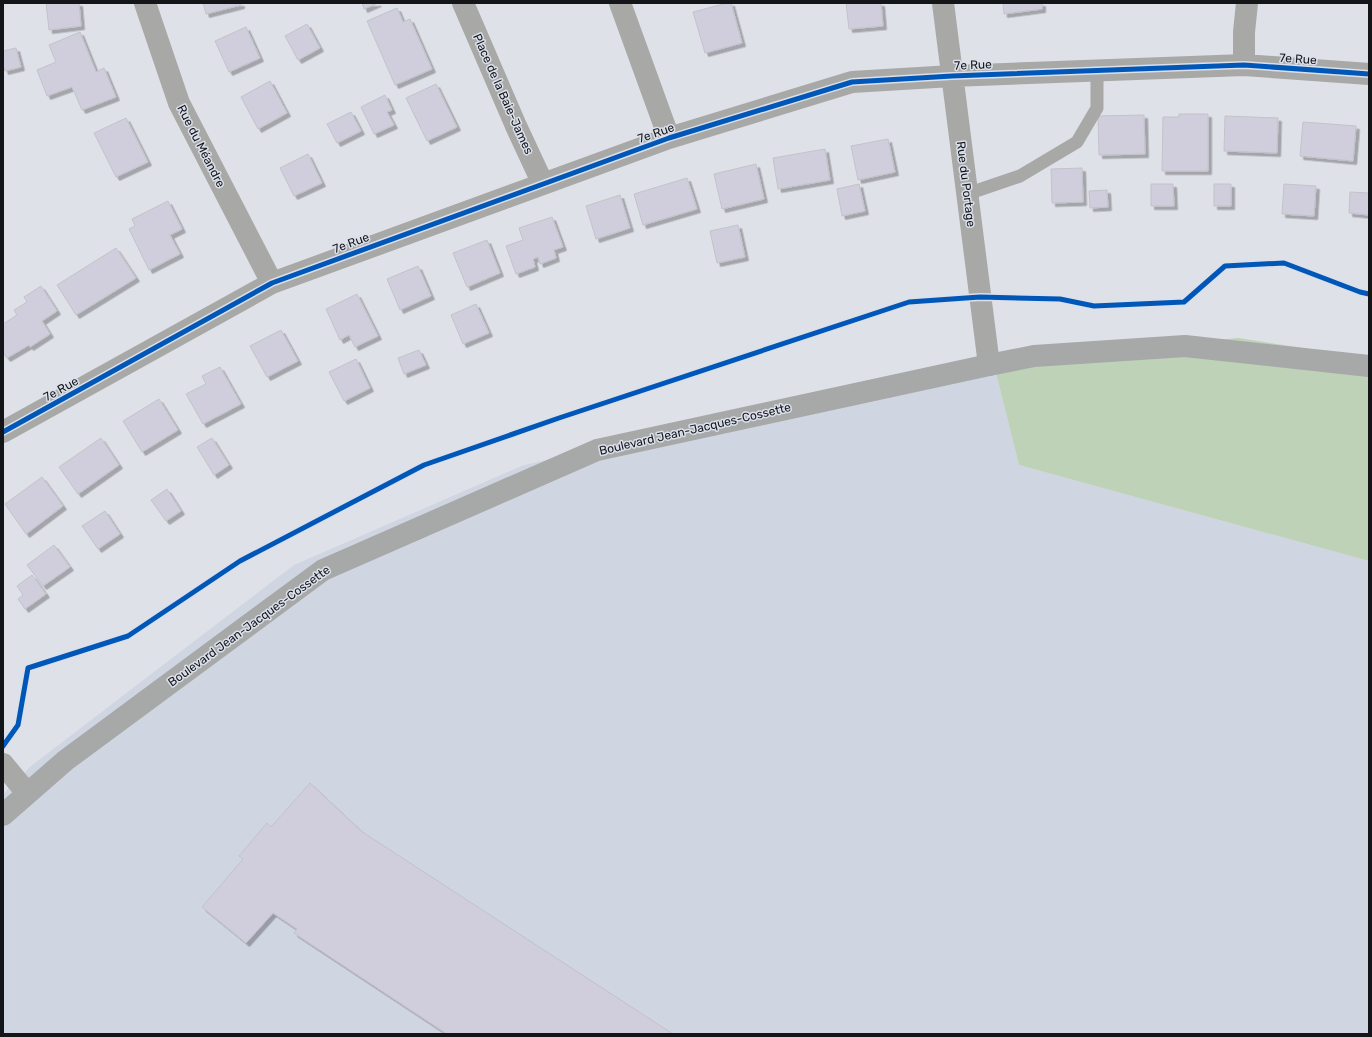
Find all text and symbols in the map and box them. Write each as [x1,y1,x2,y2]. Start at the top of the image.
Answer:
street label: Place de la Baie-James [470,32,536,156]
street label: 7e Rue [1279,51,1318,67]
street label: 7e Rue [954,57,992,73]
street label: Rue du Méandre [174,103,228,190]
street label: 7e Rue [636,120,676,146]
street label: Rue du Portage [954,140,978,228]
street label: 7e Rue [331,230,371,256]
street label: 7e Rue [41,374,81,404]
street label: Boulevard Jean-Jacques-Cossette [598,400,793,458]
street label: Boulevard Jean-Jacques-Cossette [165,562,333,689]

